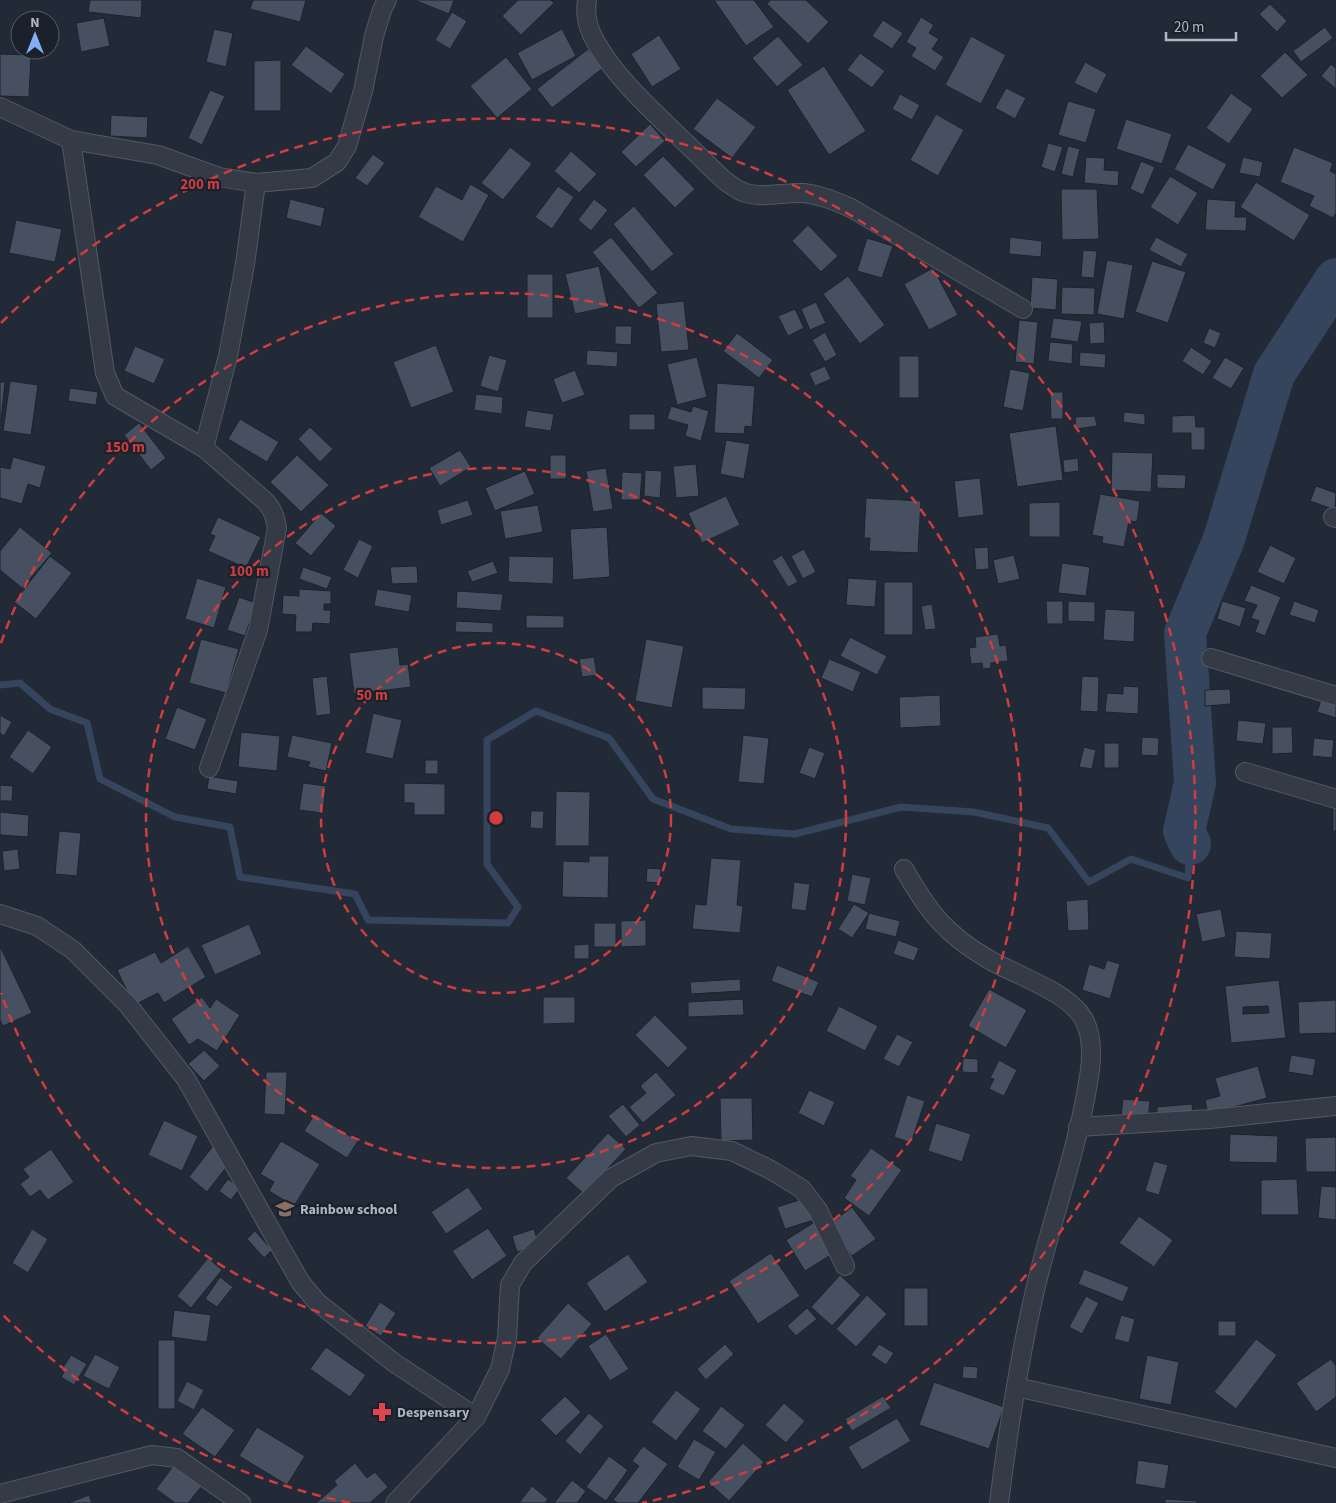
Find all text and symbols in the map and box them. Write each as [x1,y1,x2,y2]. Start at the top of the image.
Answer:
north arrow [10,10,60,60]
scale bar [1166,10,1236,42]
text: N [30,13,40,33]
text: 20 m [1174,17,1204,38]
text: 200 m [180,174,220,195]
text: 150 m [105,437,145,458]
text: 100 m [229,561,269,582]
text: 50 m [356,685,388,706]
centre of rings [487,809,505,827]
school or university icon: Rainbow school [274,1198,296,1220]
place label: Rainbow school [300,1200,397,1220]
pharmacy icon: Despensary [371,1401,393,1423]
place label: Despensary [397,1403,470,1423]

